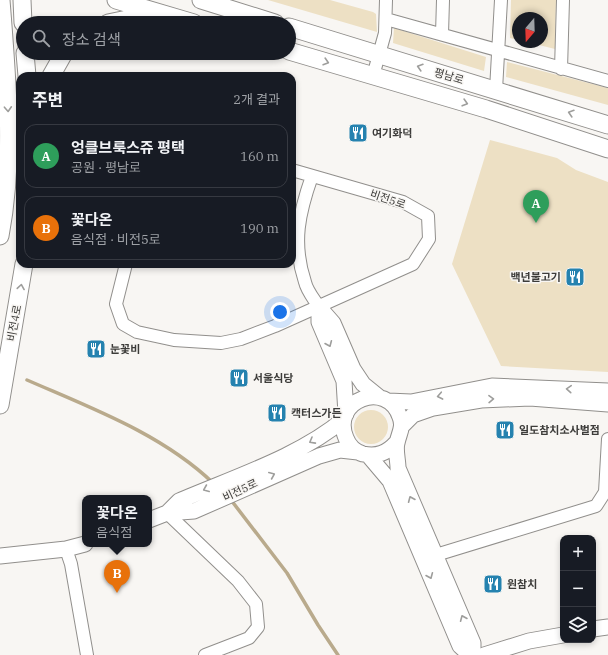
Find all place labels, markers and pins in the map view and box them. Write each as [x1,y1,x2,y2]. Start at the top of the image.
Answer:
restaurant icon: 여기화덕 [347,122,369,144]
place label: 여기화덕 [372,126,412,140]
pin: A [523,190,549,223]
restaurant icon: 백년불고기 [564,266,586,288]
place label: 백년불고기 [510,270,561,284]
restaurant icon: 눈꽃비 [85,338,107,360]
place label: 눈꽃비 [110,342,140,356]
restaurant icon: 서울식당 [228,367,250,389]
place label: 서울식당 [253,371,293,385]
restaurant icon: 캑터스가든 [266,402,288,424]
place label: 캑터스가든 [291,406,342,420]
restaurant icon: 일도참치소사벌점 [494,419,516,441]
place label: 일도참치소사벌점 [519,423,600,437]
pin: B [104,560,130,593]
restaurant icon: 원참치 [482,573,504,595]
place label: 원참치 [507,577,537,591]

